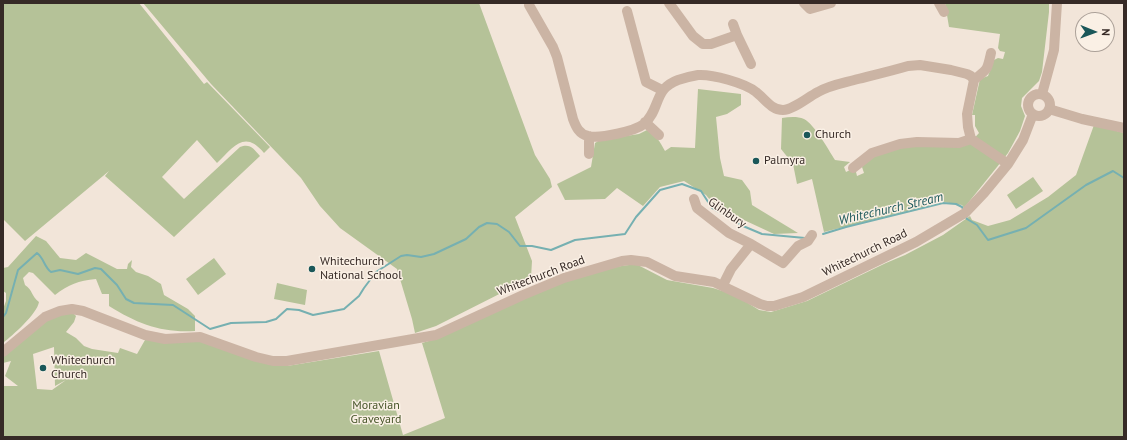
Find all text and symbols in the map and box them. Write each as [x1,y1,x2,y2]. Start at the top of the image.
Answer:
north arrow [1075,12,1115,52]
text: N [1099,28,1113,36]
place label: Church [815,128,851,142]
marker: Church [802,130,812,140]
place label: Palmyra [764,154,805,168]
marker: Palmyra [751,156,761,166]
water label: Whitechurch Stream [837,189,945,229]
street label: Glinbury [705,195,749,231]
street label: Whitechurch Road [820,226,910,280]
street label: Whitechurch Road [495,253,587,299]
place label: Whitechurch National School [320,255,402,283]
marker: Whitechurch National School [307,264,317,274]
place label: Whitechurch Church [51,354,115,382]
marker: Whitechurch Church [38,363,48,373]
park label: Moravian Graveyard [351,399,401,427]

